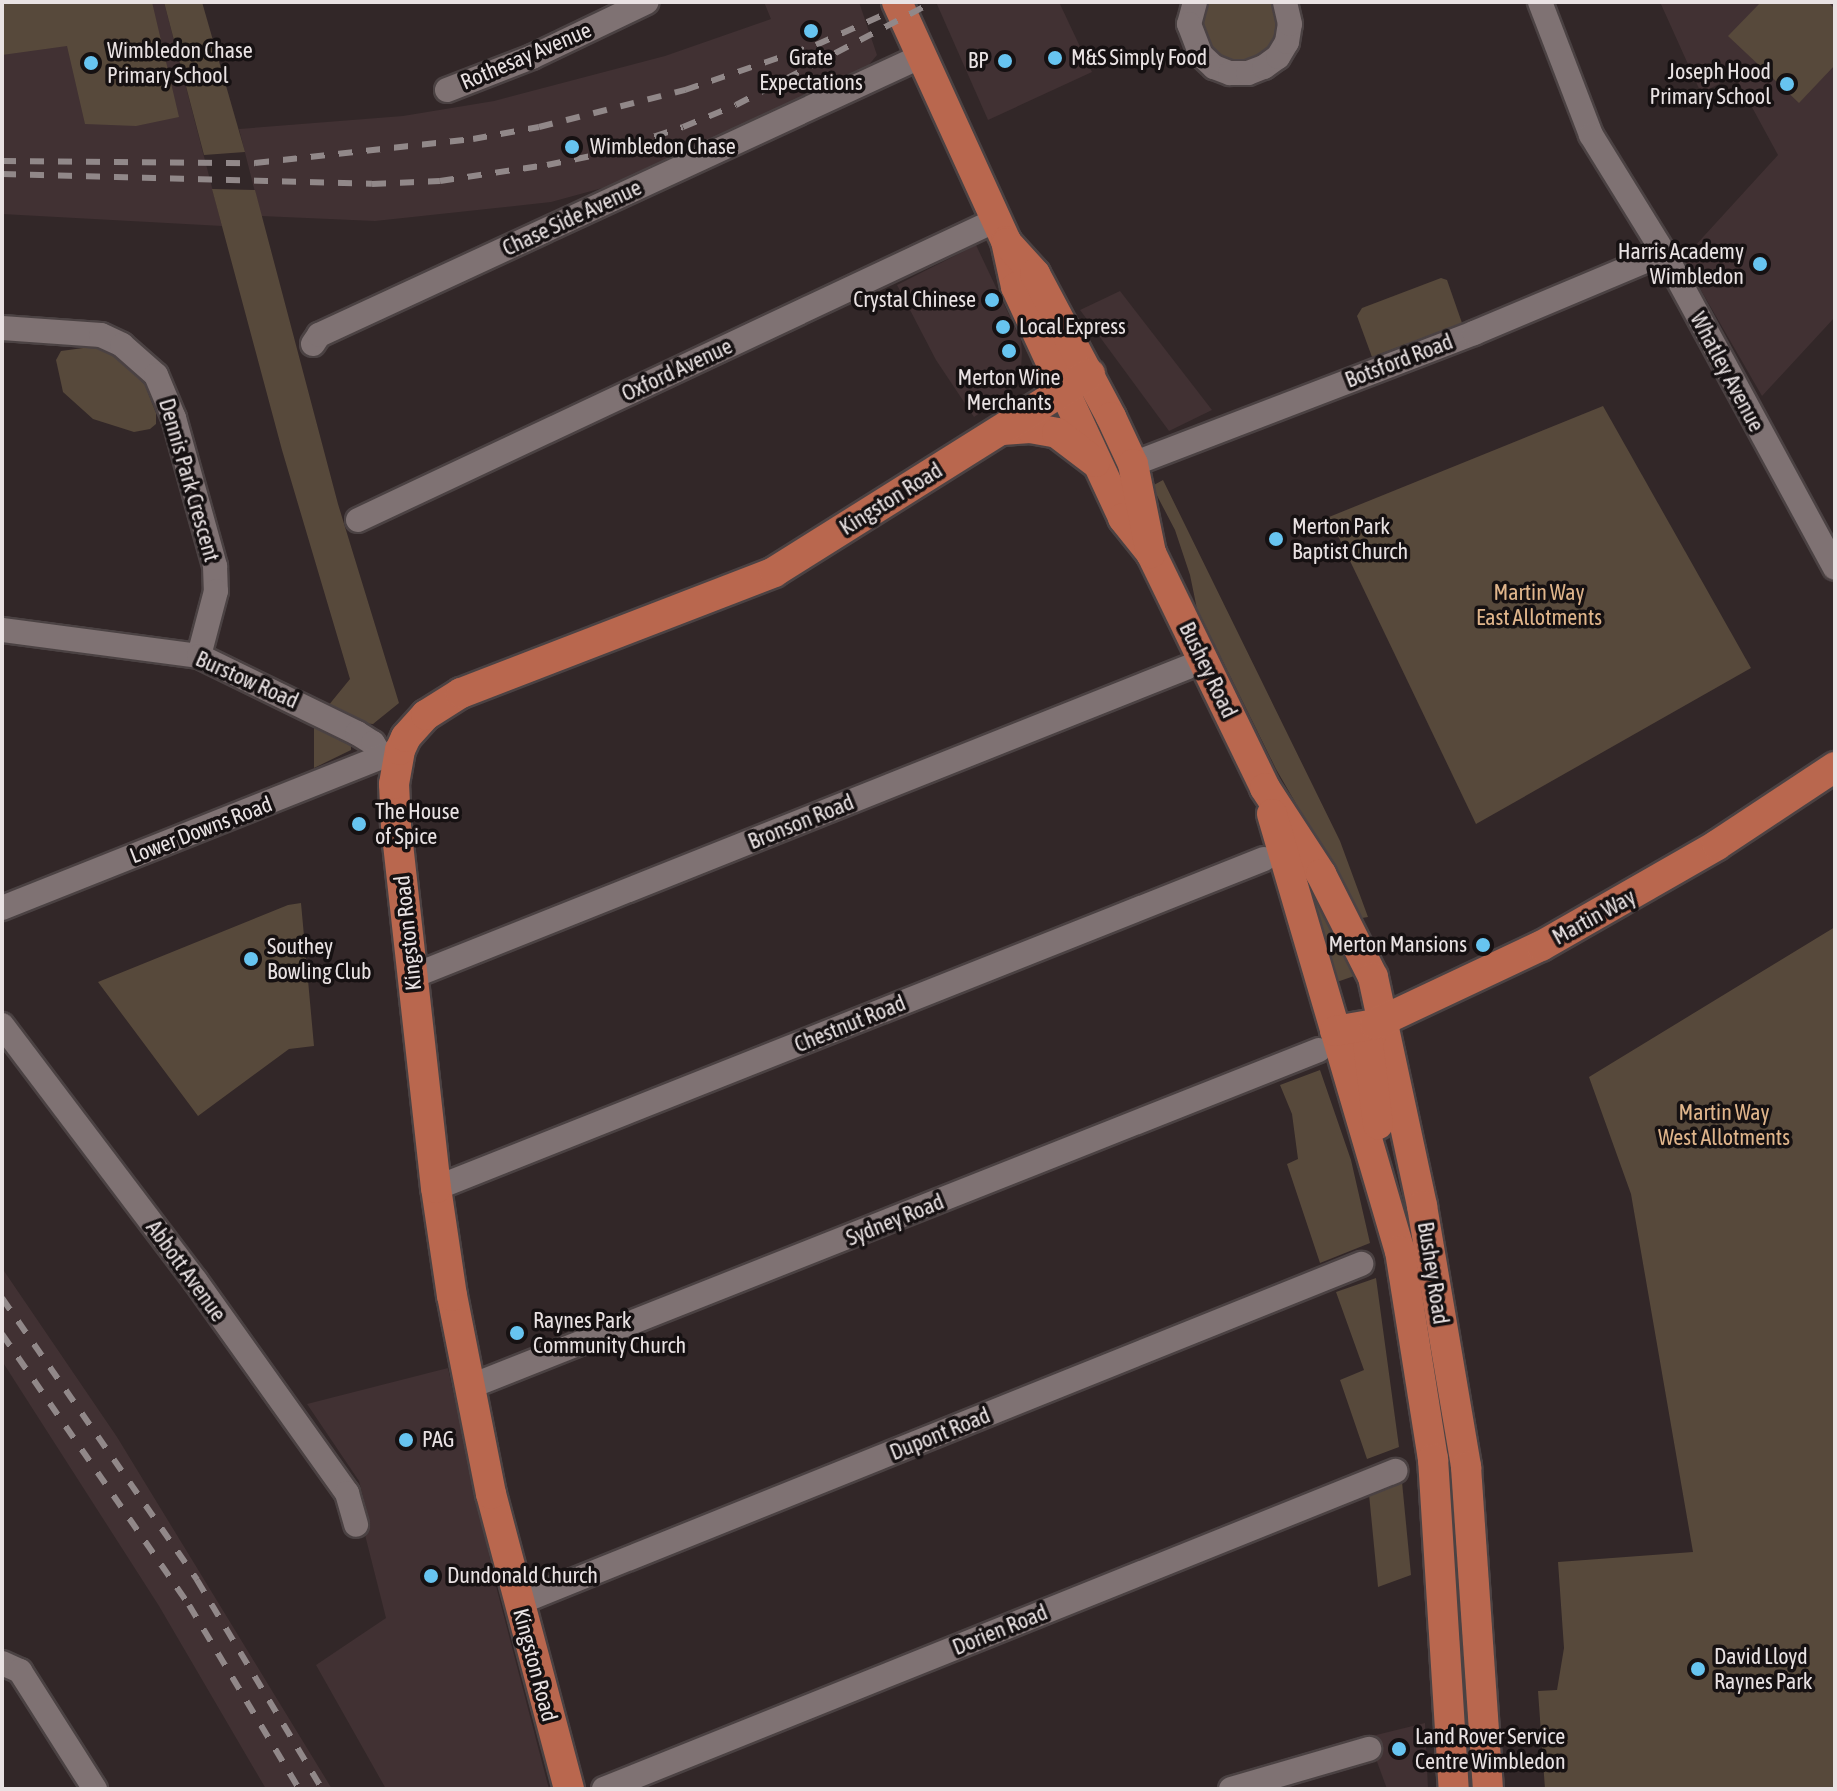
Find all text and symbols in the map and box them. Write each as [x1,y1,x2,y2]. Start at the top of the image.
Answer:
street label: Rothesay Avenue [457,17,595,95]
marker: Grate Expectations [802,22,820,40]
place label: Wimbledon Chase Primary School [107,37,253,88]
place label: Grate Expectations [759,44,863,96]
place label: M&S Simply Food [1071,45,1207,71]
place label: BP [968,48,989,74]
marker: M&S Simply Food [1046,49,1064,67]
marker: BP [996,52,1014,70]
marker: Wimbledon Chase Primary School [82,54,100,72]
place label: Joseph Hood Primary School [1649,58,1771,110]
marker: Joseph Hood Primary School [1778,75,1796,93]
place label: Wimbledon Chase [590,134,736,160]
marker: Wimbledon Chase [561,136,583,158]
street label: Chase Side Avenue [498,174,646,262]
place label: Harris Academy Wimbledon [1618,238,1744,290]
marker: Harris Academy Wimbledon [1751,255,1769,273]
place label: Crystal Chinese [853,287,976,313]
marker: Crystal Chinese [983,291,1001,309]
street label: Whatley Avenue [1684,308,1770,436]
place label: Local Express [1019,314,1126,340]
marker: Local Express [994,318,1012,336]
street label: Botsford Road [1341,328,1457,394]
street label: Oxford Avenue [618,333,736,407]
marker: Merton Wine Merchants [1000,342,1018,360]
place label: Merton Wine Merchants [958,364,1060,416]
street label: Dennis Park Crescent [153,395,225,565]
street label: Kingston Road [835,457,947,541]
place label: Merton Park Baptist Church [1292,513,1408,564]
marker: Merton Park Baptist Church [1267,530,1285,548]
park label: Martin Way East Allotments [1476,579,1602,630]
street label: Bushey Road [1173,618,1243,722]
street label: Burstow Road [192,646,302,714]
street label: Bronson Road [744,789,858,855]
street label: Lower Downs Road [126,791,276,869]
place label: The House of Spice [375,798,459,850]
marker: The House of Spice [350,815,368,833]
street label: Kingston Road [389,874,427,992]
street label: Martin Way [1548,883,1640,951]
place label: Merton Mansions [1329,932,1467,958]
place label: Southey Bowling Club [267,933,371,984]
marker: Merton Mansions [1474,936,1492,954]
marker: Southey Bowling Club [242,950,260,968]
street label: Chestnut Road [791,990,909,1058]
park label: Martin Way West Allotments [1658,1099,1790,1150]
street label: Sydney Road [842,1189,948,1251]
street label: Abbott Avenue [140,1215,232,1327]
street label: Bushey Road [1412,1220,1454,1326]
place label: Raynes Park Community Church [533,1307,686,1358]
marker: Raynes Park Community Church [508,1324,526,1342]
street label: Dupont Road [886,1402,994,1466]
place label: PAG [422,1427,454,1453]
marker: PAG [397,1431,415,1449]
place label: Dundonald Church [447,1563,598,1589]
marker: Dundonald Church [422,1567,440,1585]
street label: Dorien Road [949,1599,1051,1661]
street label: Kingston Road [507,1606,563,1724]
place label: David Lloyd Raynes Park [1714,1643,1812,1694]
marker: David Lloyd Raynes Park [1689,1660,1707,1678]
place label: Land Rover Service Centre Wimbledon [1415,1723,1566,1774]
marker: Land Rover Service Centre Wimbledon [1390,1740,1408,1758]

